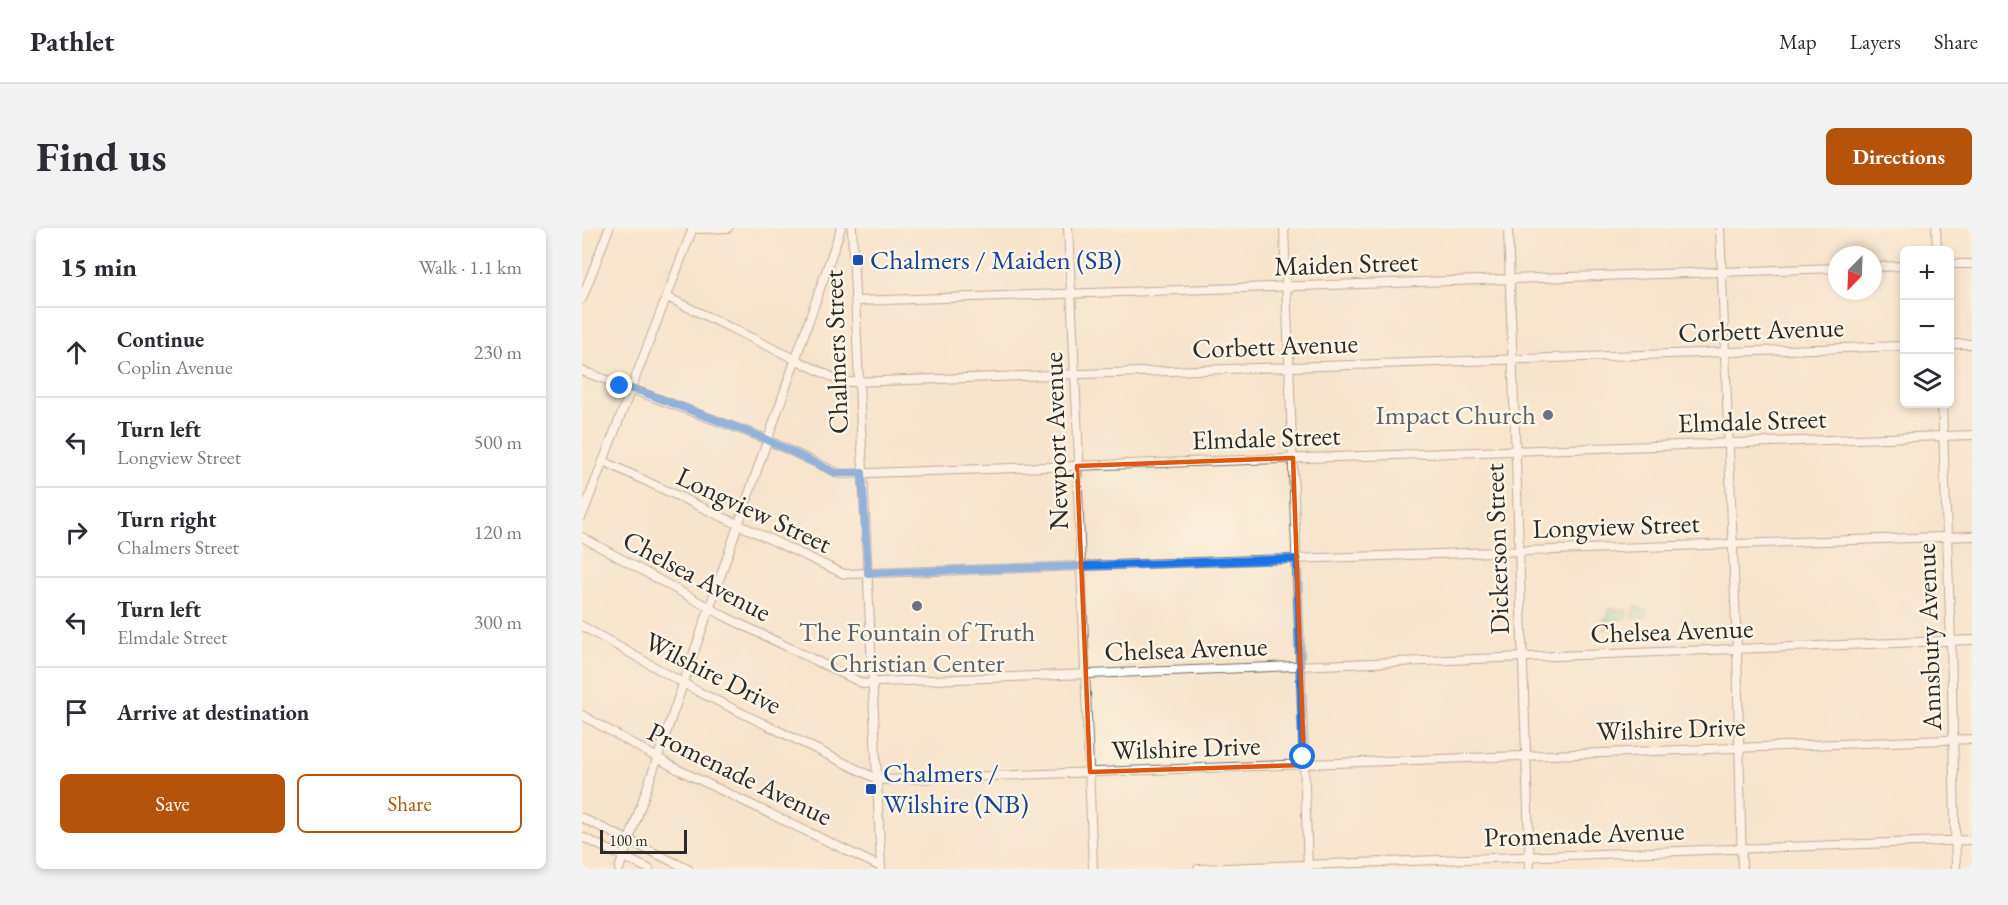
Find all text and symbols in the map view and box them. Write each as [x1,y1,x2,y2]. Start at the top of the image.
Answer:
text: Pathlet [30,23,114,59]
text: Map [1779,28,1817,55]
text: Layers [1850,28,1901,55]
text: Share [1934,28,1978,55]
button: Directions [1826,128,1972,185]
text: Find us [36,129,167,184]
place label: Chalmers / Maiden (SB) [870,242,1122,277]
street label: Maiden Street [1273,243,1419,284]
north arrow [1828,246,1882,300]
map controls [1900,246,1954,408]
button: + [1900,246,1954,300]
text: 15 min [60,250,137,284]
marker: Chalmers / Maiden (SB) [851,253,865,267]
text: Walk · 1.1 km [419,254,522,280]
street label: Chalmers Street [815,269,856,435]
button: − [1900,300,1954,354]
street label: Corbett Avenue [1678,309,1844,350]
text: Continue [117,325,204,354]
street label: Corbett Avenue [1192,325,1358,366]
icon: ahead [60,336,93,369]
text: 230 m [474,339,522,365]
street label: Newport Avenue [1035,351,1076,531]
text: Coplin Avenue [117,354,233,380]
button: layers [1900,354,1954,408]
route end [606,372,632,398]
place label: Impact Church [1375,397,1536,432]
street label: Elmdale Street [1677,400,1828,441]
marker: Impact Church [1541,408,1555,422]
text: Turn left [117,415,201,444]
street label: Elmdale Street [1191,417,1342,458]
icon: left [60,426,93,459]
text: 500 m [474,429,522,455]
text: Longview Street [117,444,241,470]
street label: Longview Street [671,458,838,561]
street label: Dickerson Street [1476,462,1517,635]
text: Turn right [117,505,216,534]
street label: Longview Street [1532,505,1701,546]
icon: right [60,516,93,549]
text: 120 m [474,519,522,545]
street label: Chelsea Avenue [617,522,777,629]
text: Chalmers Street [117,534,239,560]
street label: Annsbury Avenue [1908,543,1949,732]
text: Turn left [117,595,201,624]
marker: The Fountain of Truth Christian Center [910,599,924,613]
icon: left [60,606,93,639]
text: 300 m [474,609,522,635]
street label: Chelsea Avenue [1590,610,1754,651]
place label: The Fountain of Truth Christian Center [799,614,1035,680]
street label: Wilshire Drive [639,623,788,722]
text: Elmdale Street [117,624,227,650]
street label: Chelsea Avenue [1104,628,1268,669]
icon: arrive [60,696,93,729]
text: Arrive at destination [117,698,309,727]
street label: Wilshire Drive [1596,708,1746,749]
street label: Promenade Avenue [642,714,838,833]
street label: Wilshire Drive [1111,727,1261,768]
route start [1289,743,1315,769]
place label: Chalmers / Wilshire (NB) [883,755,1029,821]
button: Save [60,774,285,833]
button: Share [297,774,522,833]
marker: Chalmers / Wilshire (NB) [864,782,878,796]
street label: Promenade Avenue [1483,813,1685,854]
scale bar [600,827,687,854]
text: 100 m [609,830,648,851]

